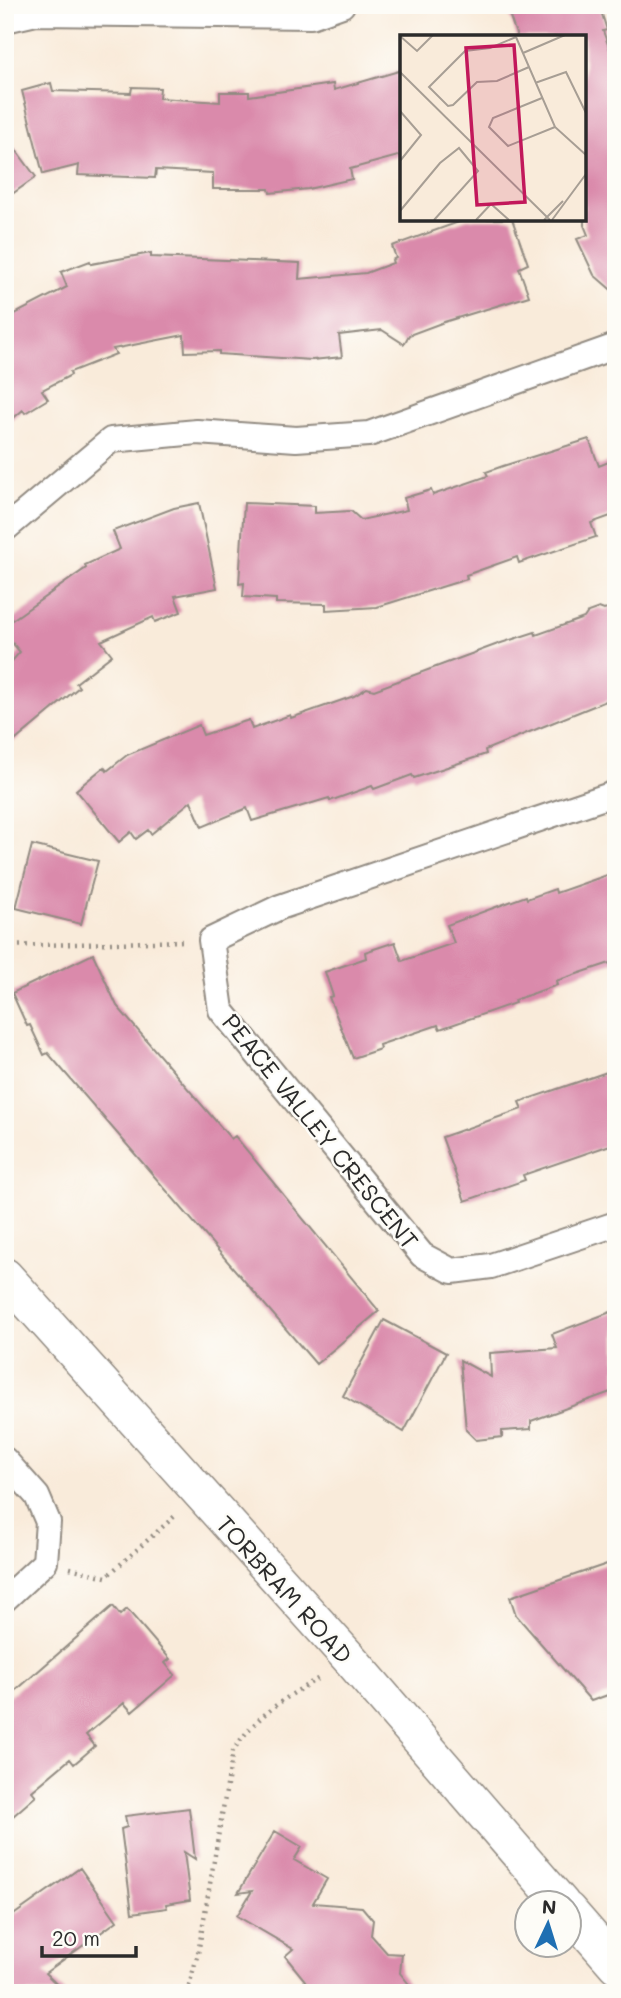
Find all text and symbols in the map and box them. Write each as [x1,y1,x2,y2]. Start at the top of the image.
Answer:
inset map [400,35,586,220]
street label: PEACE VALLEY CRESCENT [216,1007,426,1255]
street label: TORBRAM ROAD [210,1508,360,1670]
north arrow [512,1890,582,1960]
text: N [541,1894,557,1920]
scale bar [42,1914,136,1958]
text: 20 m [52,1924,100,1951]

